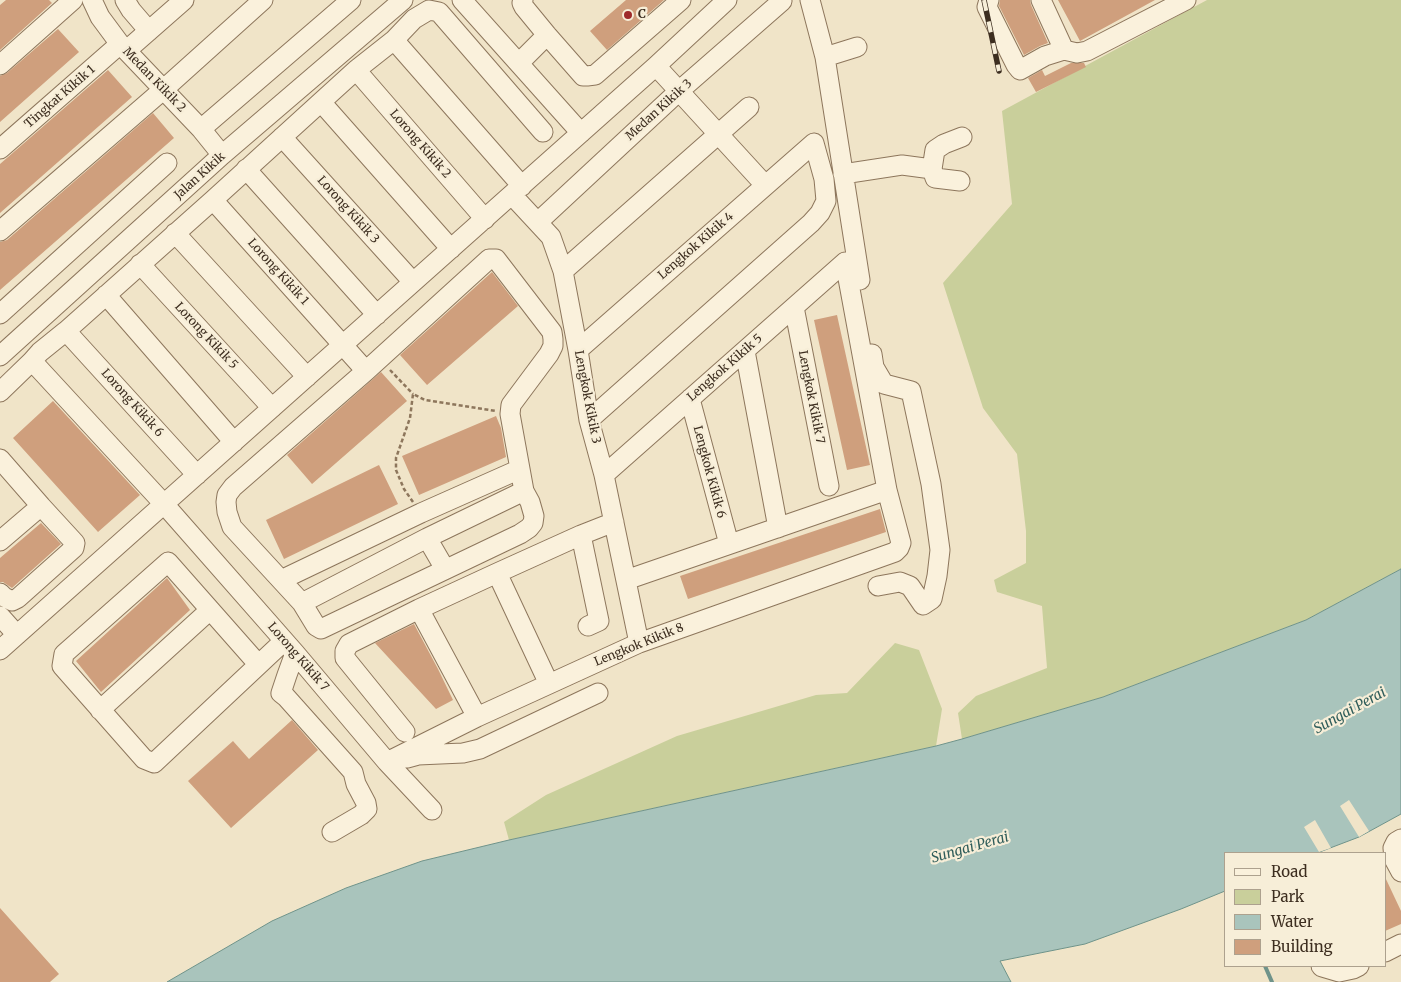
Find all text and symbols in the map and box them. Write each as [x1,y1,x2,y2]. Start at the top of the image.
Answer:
place label: C [638,8,646,22]
marker: C [622,9,634,21]
street label: Medan Kikik 2 [120,45,188,115]
street label: Tingkat Kikik 1 [22,63,98,131]
street label: Medan Kikik 3 [623,77,695,143]
street label: Lorong Kikik 2 [386,107,454,181]
street label: Jalan Kikik [172,150,228,202]
street label: Lorong Kikik 3 [314,173,382,247]
street label: Lengkok Kikik 4 [655,209,737,283]
street label: Lorong Kikik 1 [244,236,312,308]
street label: Lorong Kikik 5 [171,300,241,372]
street label: Lengkok Kikik 5 [684,331,766,405]
street label: Lengkok Kikik 3 [571,349,603,445]
street label: Lengkok Kikik 7 [795,349,827,445]
street label: Lorong Kikik 6 [98,366,166,440]
street label: Lengkok Kikik 6 [690,424,728,520]
street label: Lorong Kikik 7 [264,620,332,694]
street label: Lengkok Kikik 8 [592,621,686,669]
water label: Sungai Perai [1311,684,1389,738]
water label: Sungai Perai [929,829,1011,867]
legend [1224,852,1386,967]
text: Road [1271,862,1307,881]
text: Park [1271,887,1304,906]
text: Water [1271,912,1313,931]
text: Building [1271,937,1333,956]

